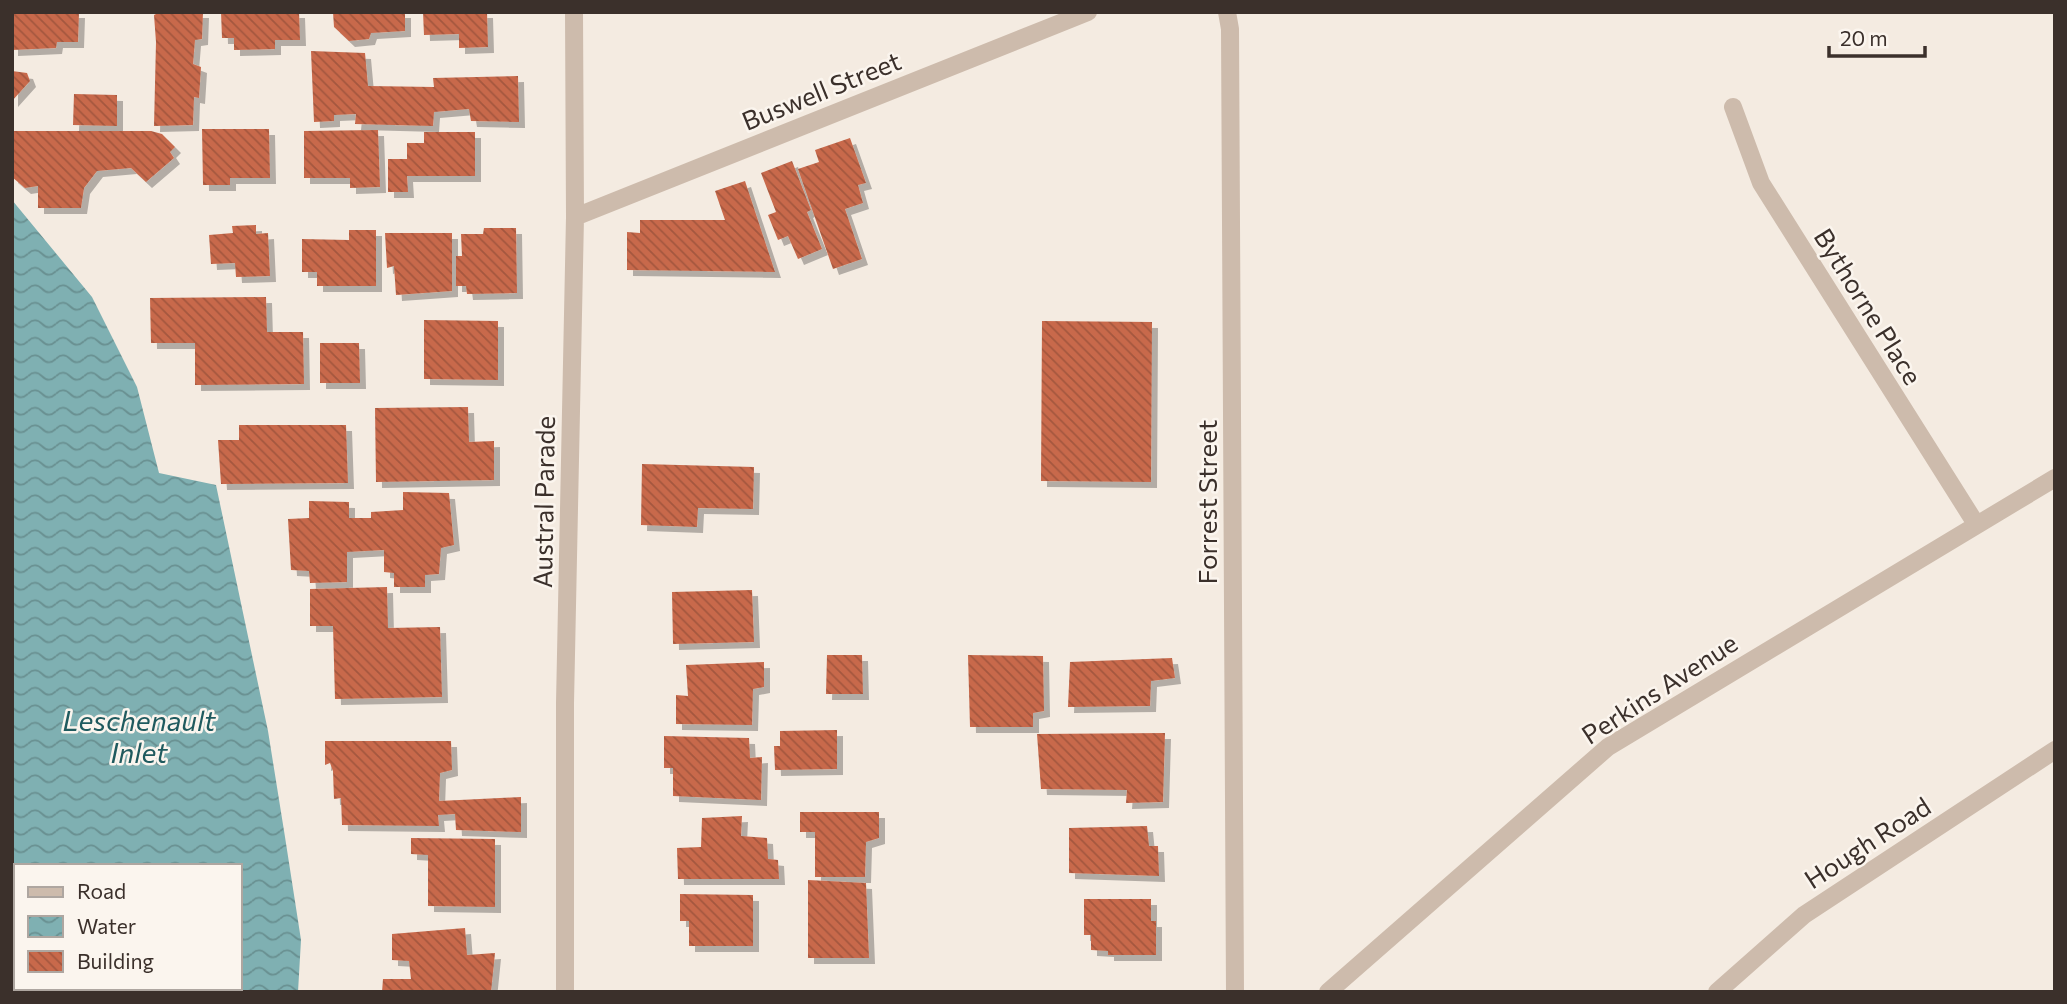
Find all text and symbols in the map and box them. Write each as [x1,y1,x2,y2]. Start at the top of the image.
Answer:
scale bar [1829,14,1925,58]
text: 20 m [1840,25,1888,50]
street label: Buswell Street [737,44,905,136]
street label: Bythorne Place [1809,222,1929,390]
street label: Austral Parade [526,416,560,588]
street label: Forrest Street [1191,420,1222,584]
street label: Perkins Avenue [1575,626,1743,750]
water label: Leschenault Inlet [62,703,216,769]
street label: Hough Road [1798,790,1936,894]
legend [14,864,242,990]
text: Road [77,878,126,903]
text: Water [77,913,136,938]
text: Building [77,948,154,973]

